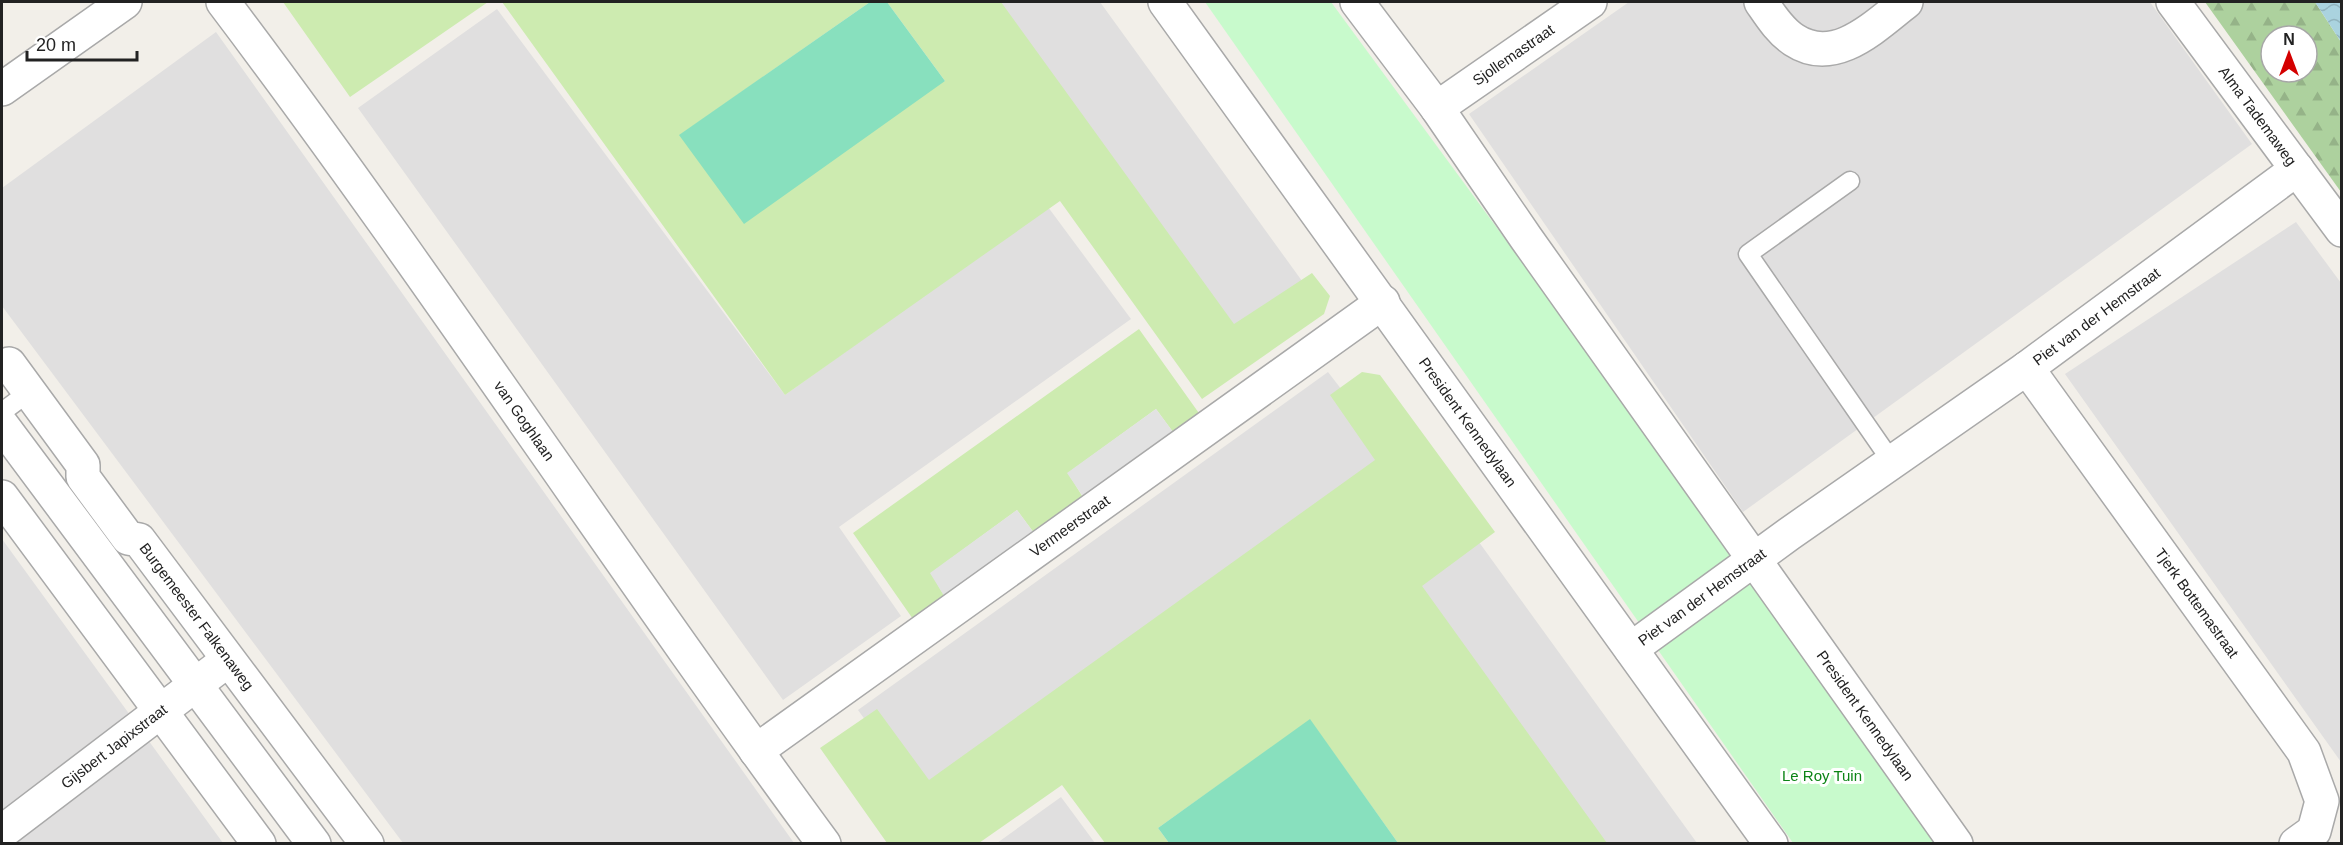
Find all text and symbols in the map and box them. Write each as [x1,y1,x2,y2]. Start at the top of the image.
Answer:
street label: Sjollemastraat [1469,20,1558,89]
scale bar [27,24,136,62]
north arrow [2259,24,2319,84]
text: N [2283,31,2295,48]
text: 20 m [36,35,76,55]
street label: Alma Tademaweg [2216,63,2300,169]
street label: Piet van der Hemstraat [2029,263,2164,369]
street label: President Kennedylaan [1416,354,1520,490]
street label: van Goghlaan [491,378,558,464]
street label: Vermeerstraat [1026,491,1113,560]
street label: Burgemeester Falkenaweg [136,540,257,693]
street label: Piet van der Hemstraat [1635,544,1770,649]
street label: Tjerk Bottemastraat [2152,545,2243,662]
street label: President Kennedylaan [1813,647,1917,784]
street label: Gijsbert Japixstraat [58,700,171,792]
park label: Le Roy Tuin [1782,767,1862,784]

